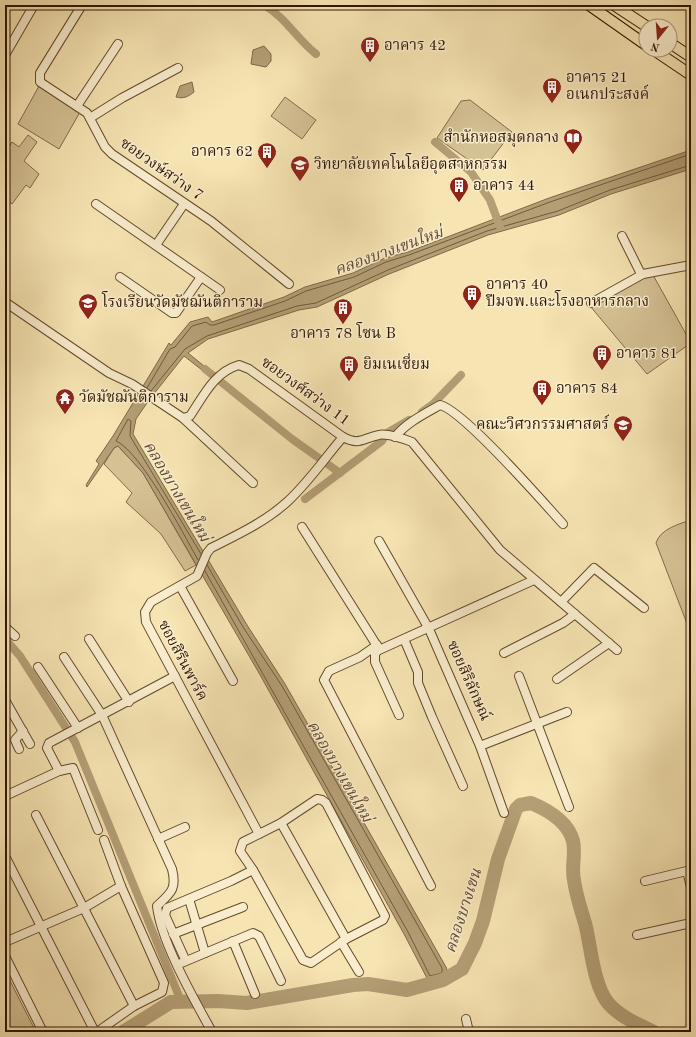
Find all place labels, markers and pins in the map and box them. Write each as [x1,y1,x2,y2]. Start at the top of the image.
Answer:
building icon: อาคาร 42 [359,35,381,63]
place label: อาคาร 42 [384,39,446,54]
place label: อาคาร 21 อเนกประสงค์ [566,71,649,103]
building icon: อาคาร 21 อเนกประสงค์ [541,76,563,104]
library icon: สำนักหอสมุดกลาง [562,127,584,155]
place label: สำนักหอสมุดกลาง [444,128,559,148]
building icon: อาคาร 62 [256,141,278,169]
place label: อาคาร 62 [191,145,253,160]
place label: วิทยาลัยเทคโนโลยีอุตสาหกรรม [314,153,508,175]
school or university icon: วิทยาลัยเทคโนโลยีอุตสาหกรรม [289,154,311,182]
building icon: อาคาร 44 [448,175,470,203]
place label: อาคาร 44 [473,179,535,194]
place label: อาคาร 40 ปีมจพ.และโรงอาหารกลาง [485,278,649,310]
building icon: อาคาร 40 ปีมจพ.และโรงอาหารกลาง [461,283,483,311]
place label: โรงเรียนวัดมัชฌันติการาม [101,291,263,311]
school or university icon: โรงเรียนวัดมัชฌันติการาม [77,292,99,320]
building icon: อาคาร 78 โซน B [332,297,354,325]
place label: อาคาร 78 โซน B [290,322,396,342]
building icon: อาคาร 81 [591,343,613,371]
place label: อาคาร 81 [616,347,678,362]
place label: ยิมเนเซี่ยม [363,353,430,373]
building icon: ยิมเนเซี่ยม [338,354,360,382]
building icon: อาคาร 84 [531,378,553,406]
place label: อาคาร 84 [556,382,618,397]
temple icon: วัดมัชฌันติการาม [54,387,76,415]
place label: วัดมัชฌันติการาม [79,389,189,406]
place label: คณะวิศวกรรมศาสตร์ [476,414,610,433]
school or university icon: คณะวิศวกรรมศาสตร์ [612,414,634,442]

